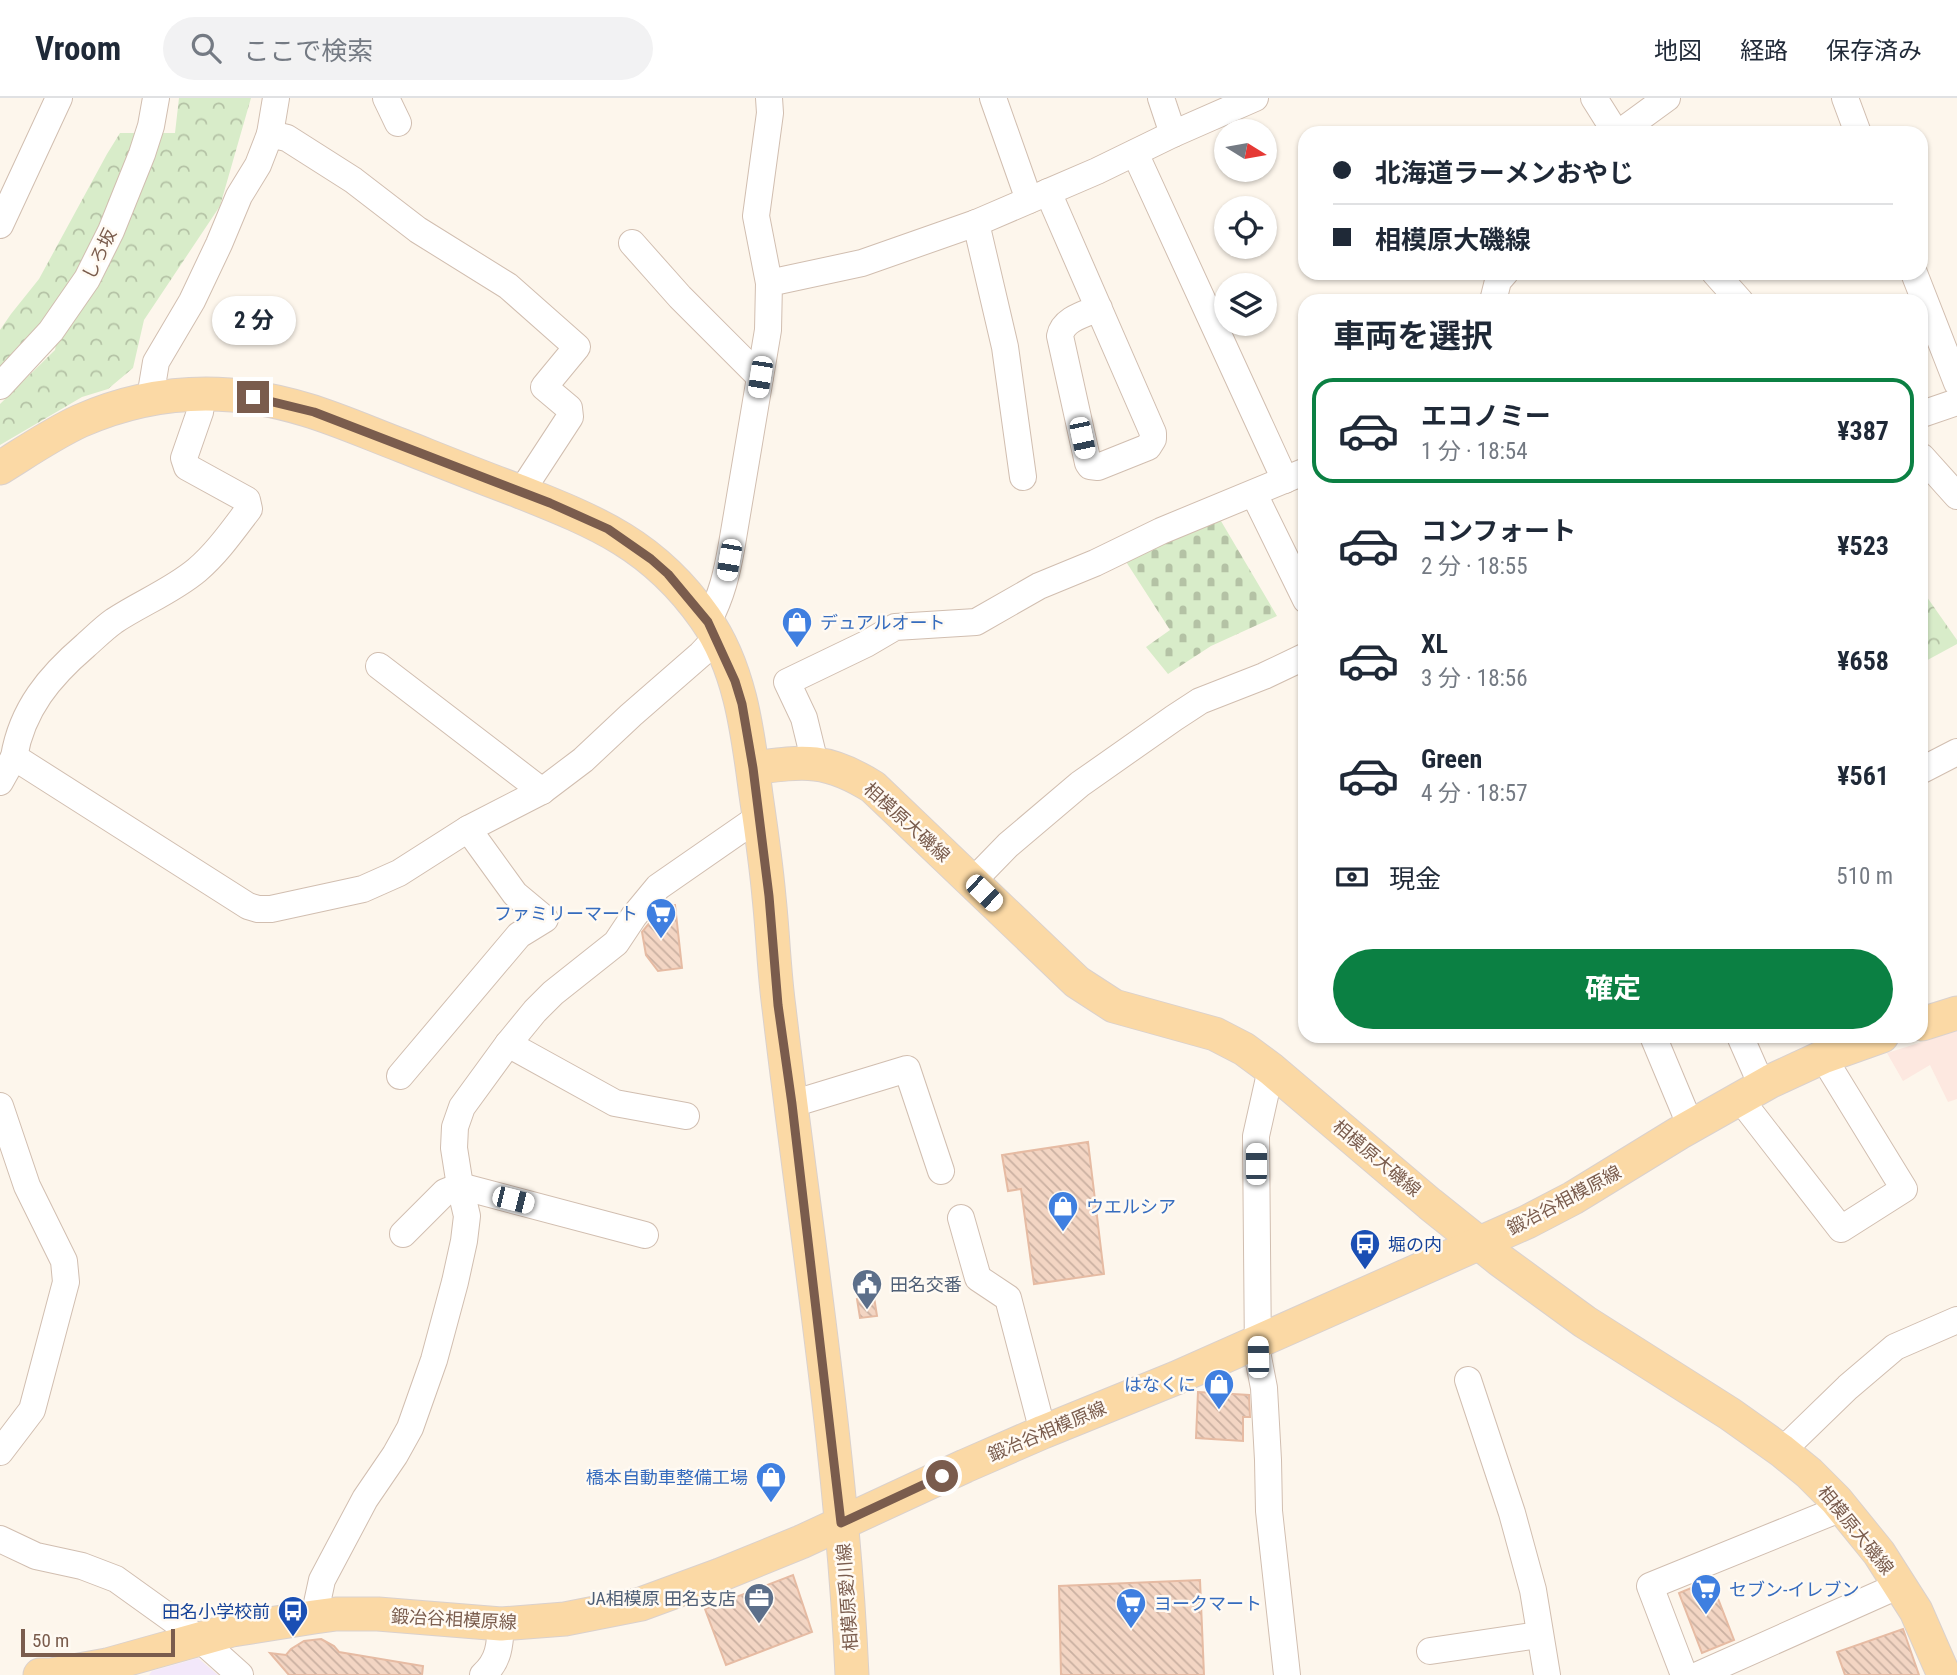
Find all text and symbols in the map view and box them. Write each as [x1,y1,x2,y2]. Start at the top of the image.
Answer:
search box [163,17,653,80]
text: Vroom [35,29,121,68]
icon: search [187,29,225,67]
text: ここで検索 [243,36,373,66]
text: 地図 [1654,37,1702,65]
text: 経路 [1740,37,1788,65]
text: 保存済み [1826,37,1922,65]
north arrow [1214,119,1278,182]
map controls [1214,119,1277,336]
text: 北海道ラーメンおやじ [1375,158,1634,188]
button: locate [1214,196,1277,259]
street label: しろ坂 [78,225,120,283]
text: 相模原大磯線 [1375,225,1531,255]
button: layers [1214,273,1277,336]
callout: 2 分 [211,296,295,344]
text: 2 分 [234,307,274,334]
text: 車両を選択 [1333,317,1493,355]
car [747,355,774,399]
route end [237,381,269,413]
icon: car [1337,399,1400,462]
text: エコノミー [1421,401,1551,431]
car [1068,415,1097,461]
text: ¥387 [1837,416,1889,446]
text: 1 分 · 18:54 [1421,438,1528,465]
icon: car [1337,514,1400,577]
text: コンフォート [1421,516,1576,546]
text: ¥523 [1837,531,1889,561]
car [716,537,743,583]
text: 2 分 · 18:55 [1421,553,1528,580]
shop icon: デュアルオート [780,605,814,649]
place label: デュアルオート [820,612,945,633]
icon: car [1337,629,1400,692]
text: XL [1421,629,1448,659]
text: ¥658 [1837,646,1889,676]
text: 3 分 · 18:56 [1421,665,1528,692]
icon: car [1337,744,1400,807]
text: Green [1421,744,1482,774]
text: ¥561 [1837,761,1889,791]
street label: 相模原大磯線 [860,778,954,866]
text: 4 分 · 18:57 [1421,780,1528,807]
icon: cash [1333,858,1371,896]
text: 510 m [1836,863,1893,890]
text: 現金 [1389,864,1441,894]
car [962,871,1007,915]
supermarket icon: ファミリーマート [644,896,678,940]
place label: ファミリーマート [494,903,638,924]
button: 確定 [1333,949,1893,1029]
street label: 相模原大磯線 [1329,1115,1425,1201]
car [1246,1143,1267,1185]
street label: 鍛冶谷相模原線 [1503,1161,1625,1239]
car [491,1185,536,1215]
shop icon: ウエルシア [1046,1189,1080,1233]
place label: ウエルシア [1086,1196,1176,1217]
bus stop icon: 堀の内 [1348,1227,1382,1271]
place label: 堀の内 [1388,1234,1442,1255]
public building icon: 田名交番 [850,1267,884,1311]
place label: 田名交番 [890,1274,962,1295]
car [1248,1336,1269,1378]
shop icon: はなくに [1202,1367,1236,1411]
place label: はなくに [1124,1374,1196,1395]
street label: 鍛冶谷相模原線 [985,1397,1109,1465]
shop icon: 橋本自動車整備工場 [754,1460,788,1504]
route start [926,1460,958,1492]
place label: 橋本自動車整備工場 [586,1467,748,1488]
street label: 相模原大磯線 [1814,1481,1898,1579]
street label: 相模原愛川線 [833,1542,861,1652]
supermarket icon: セブン-イレブン [1689,1572,1723,1616]
place label: セブン-イレブン [1729,1579,1859,1600]
office icon: JA相模原 田名支店 [742,1581,776,1625]
supermarket icon: ヨークマート [1114,1586,1148,1630]
place label: JA相模原 田名支店 [587,1588,736,1609]
place label: ヨークマート [1154,1593,1262,1614]
bus stop icon: 田名小学校前 [276,1594,310,1638]
place label: 田名小学校前 [162,1601,270,1622]
street label: 鍛冶谷相模原線 [391,1605,517,1633]
scale bar [21,1626,175,1658]
text: 50 m [32,1629,69,1652]

